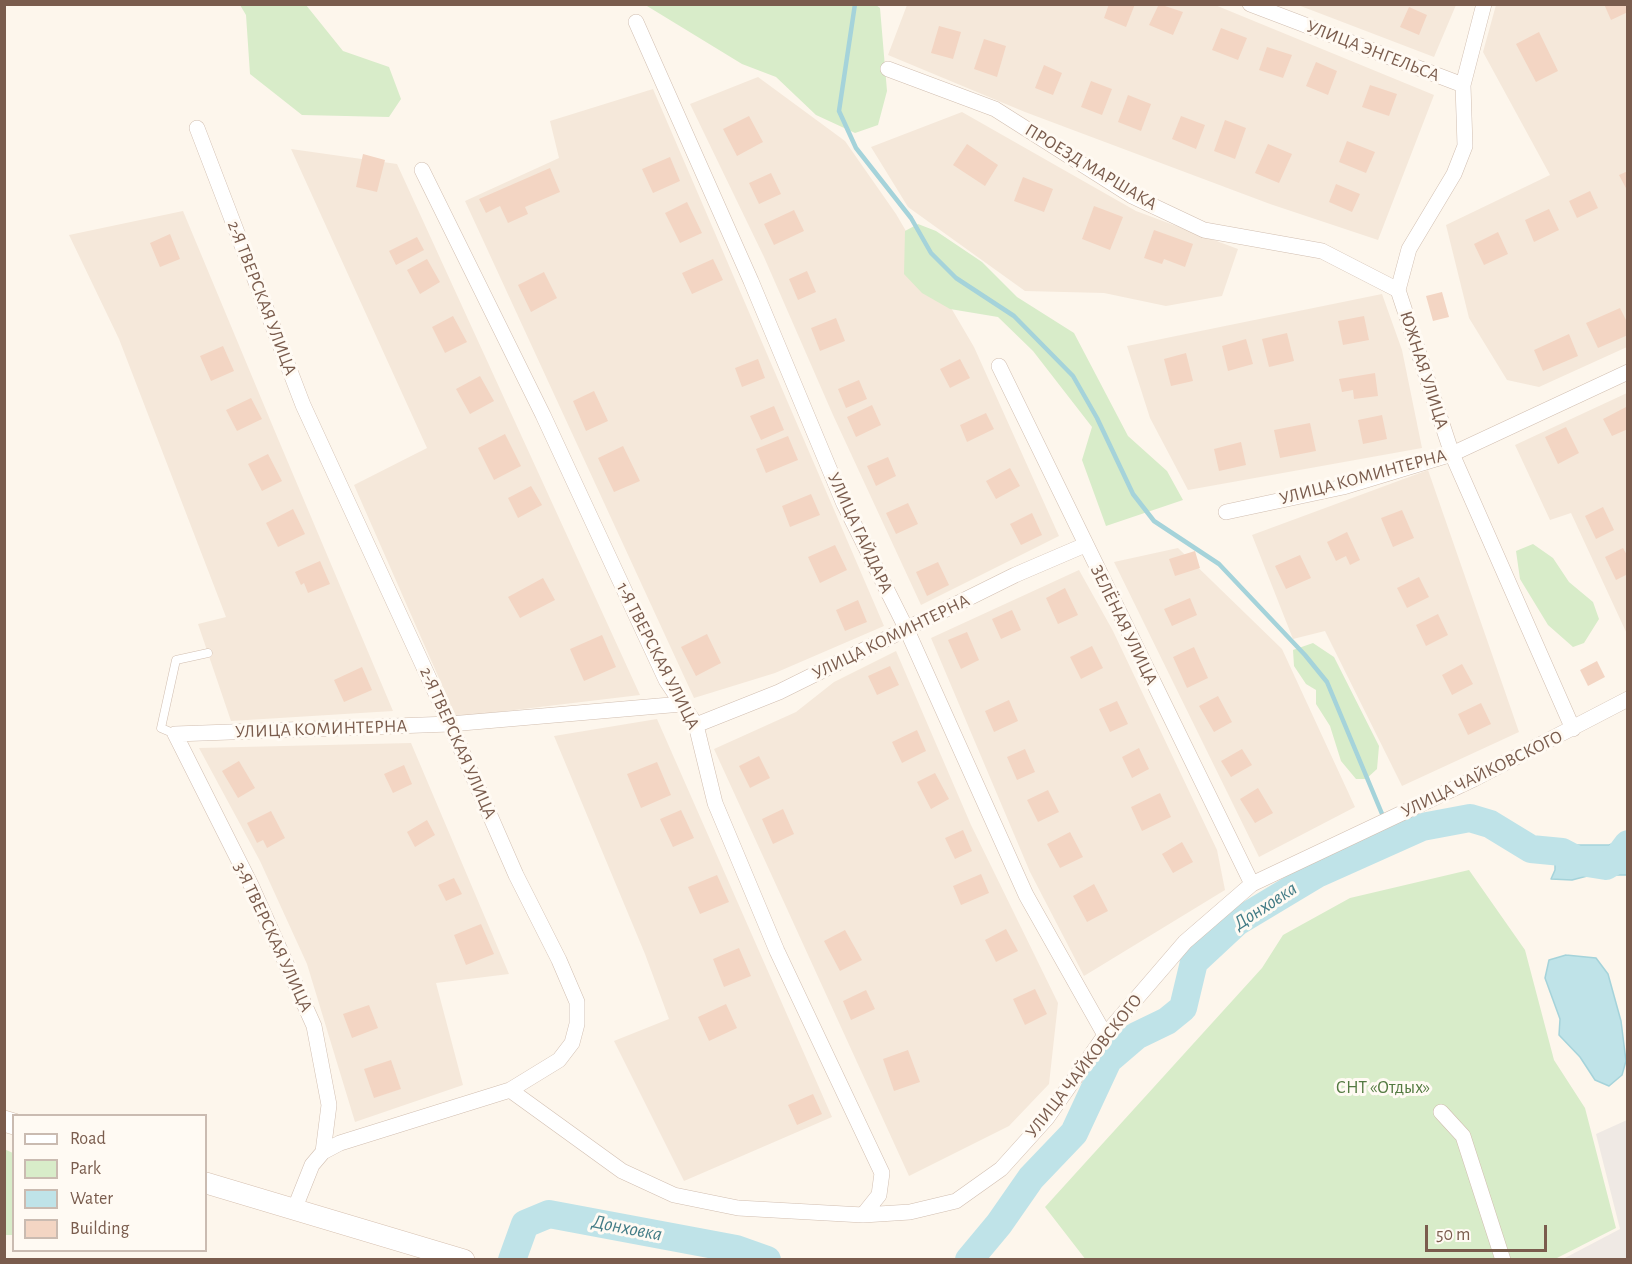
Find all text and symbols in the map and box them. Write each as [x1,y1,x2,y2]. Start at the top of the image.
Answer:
street label: УЛИЦА ЭНГЕЛЬСА [1303,16,1443,86]
street label: ПРОЕЗД МАРШАКА [1021,119,1161,215]
street label: 2-Я ТВЕРСКАЯ УЛИЦА [223,218,301,378]
street label: ЮЖНАЯ УЛИЦА [1395,308,1453,432]
street label: УЛИЦА КОМИНТЕРНА [1277,444,1449,510]
street label: УЛИЦА ГАЙДАРА [823,469,897,597]
street label: ЗЕЛЁНАЯ УЛИЦА [1086,561,1162,689]
street label: 1-Я ТВЕРСКАЯ УЛИЦА [612,579,704,733]
street label: УЛИЦА КОМИНТЕРНА [809,590,973,684]
street label: 2-Я ТВЕРСКАЯ УЛИЦА [415,664,501,822]
street label: УЛИЦА КОМИНТЕРНА [235,715,407,743]
street label: УЛИЦА ЧАЙКОВСКОГО [1398,726,1566,822]
street label: 3-Я ТВЕРСКАЯ УЛИЦА [229,859,317,1015]
water label: Донховка [1229,877,1301,935]
street label: УЛИЦА ЧАЙКОВСКОГО [1021,990,1147,1142]
park label: СНТ «Отдых» [1336,1077,1430,1099]
legend [12,1114,207,1252]
text: Road [70,1130,106,1148]
text: Park [70,1160,101,1178]
text: Water [70,1190,113,1208]
water label: Донховка [590,1209,664,1247]
scale bar [1428,1213,1550,1251]
text: Building [70,1220,129,1238]
text: 50 m [1436,1226,1470,1244]

